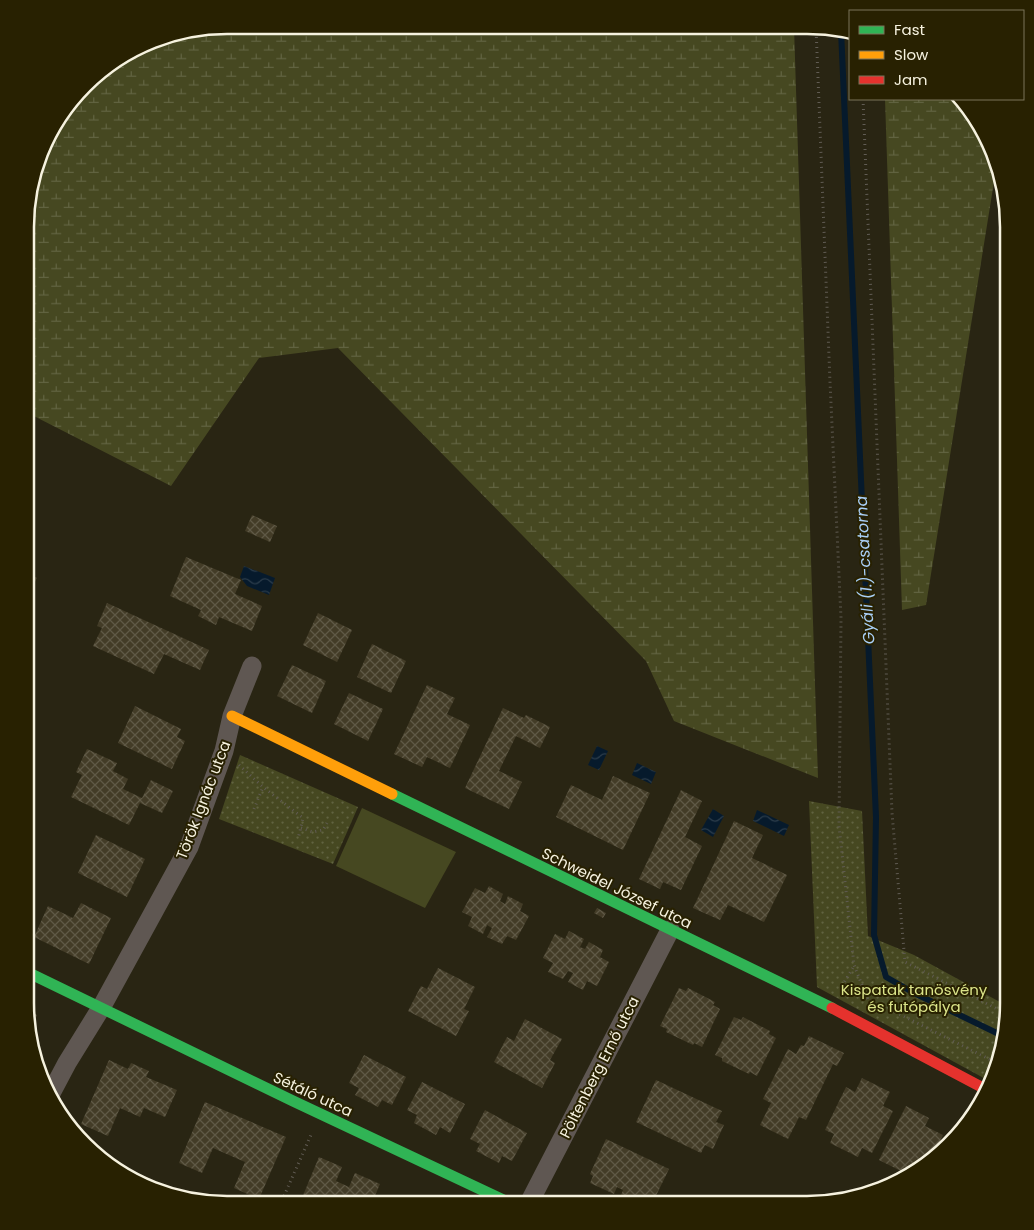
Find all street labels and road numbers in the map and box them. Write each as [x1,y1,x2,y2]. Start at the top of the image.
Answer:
street label: Török Ignác utca [171,738,235,862]
street label: Schweidel József utca [538,842,696,934]
street label: Pöltenberg Ernő utca [554,993,644,1141]
street label: Sétáló utca [270,1066,356,1122]

